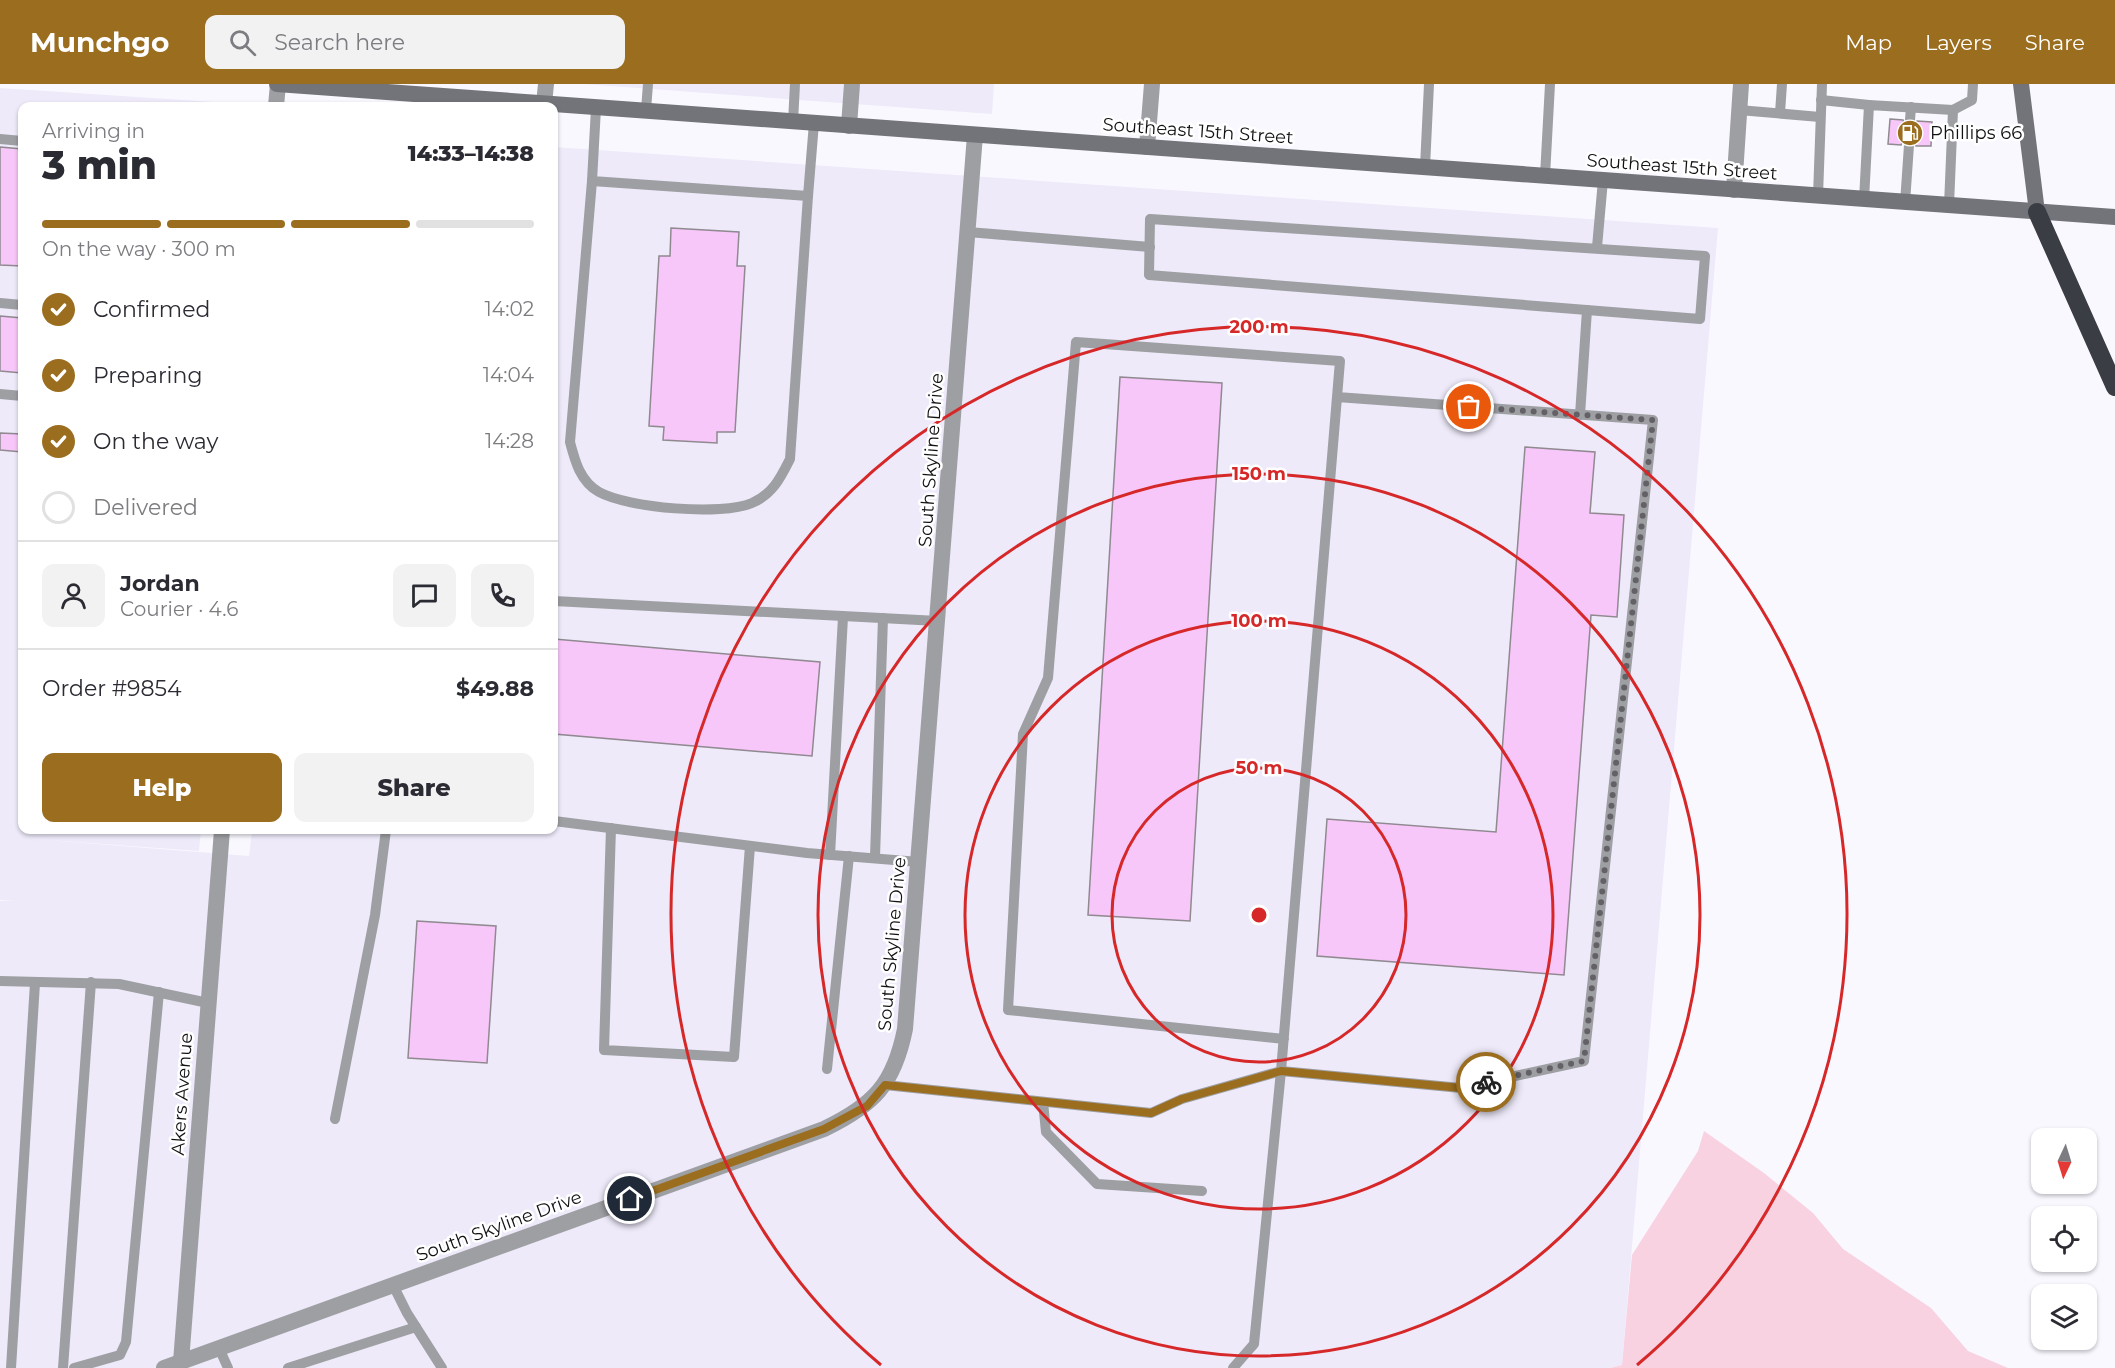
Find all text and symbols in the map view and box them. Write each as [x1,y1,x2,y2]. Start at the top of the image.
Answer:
search box [205,15,625,69]
text: Munchgo [30,25,169,59]
icon: search [226,26,259,59]
text: Search here [274,29,405,56]
text: Map [1845,30,1892,55]
text: Layers [1925,30,1992,55]
text: Share [2025,30,2085,55]
street label: Southeast 15th Street [1102,113,1294,149]
fuel station icon: Phillips 66 [1895,118,1925,148]
text: Arriving in [42,119,145,143]
place label: Phillips 66 [1930,122,2022,144]
text: 14:33–14:38 [408,140,534,167]
text: 3 min [42,141,157,189]
street label: Southeast 15th Street [1586,149,1778,185]
text: On the way · 300 m [42,237,236,261]
icon: check [42,293,75,326]
text: Confirmed [93,296,210,323]
text: 14:02 [485,297,534,321]
text: 200 m [1229,316,1289,338]
icon: check [42,359,75,392]
text: Preparing [93,362,202,389]
text: 14:04 [483,363,534,387]
street label: South Skyline Drive [914,372,948,548]
pin [1443,381,1494,432]
icon: bag [1452,390,1485,423]
icon: check [42,425,75,458]
text: On the way [93,428,218,455]
text: 14:28 [485,429,534,453]
text: 150 m [1232,463,1286,485]
text: Delivered [93,494,198,521]
button: person [42,564,105,627]
button: chat [393,564,456,627]
button: phone [471,564,534,627]
text: Jordan [120,570,200,597]
text: Courier · 4.6 [120,597,238,621]
text: 100 m [1231,610,1287,632]
text: Order #9854 [42,675,182,702]
text: $49.88 [456,675,534,702]
button: Help [42,753,282,822]
button: Share [294,753,534,822]
text: 50 m [1236,757,1282,779]
street label: South Skyline Drive [873,856,911,1032]
centre of rings [1249,905,1269,925]
street label: Akers Avenue [167,1032,197,1156]
courier [1456,1052,1516,1112]
icon: bike [1470,1066,1503,1099]
north arrow [2031,1128,2097,1194]
map controls [2031,1128,2097,1350]
pin [604,1173,655,1224]
icon: home [613,1182,646,1215]
street label: South Skyline Drive [413,1186,585,1266]
button: locate [2031,1206,2097,1272]
button: layers [2031,1284,2097,1350]

